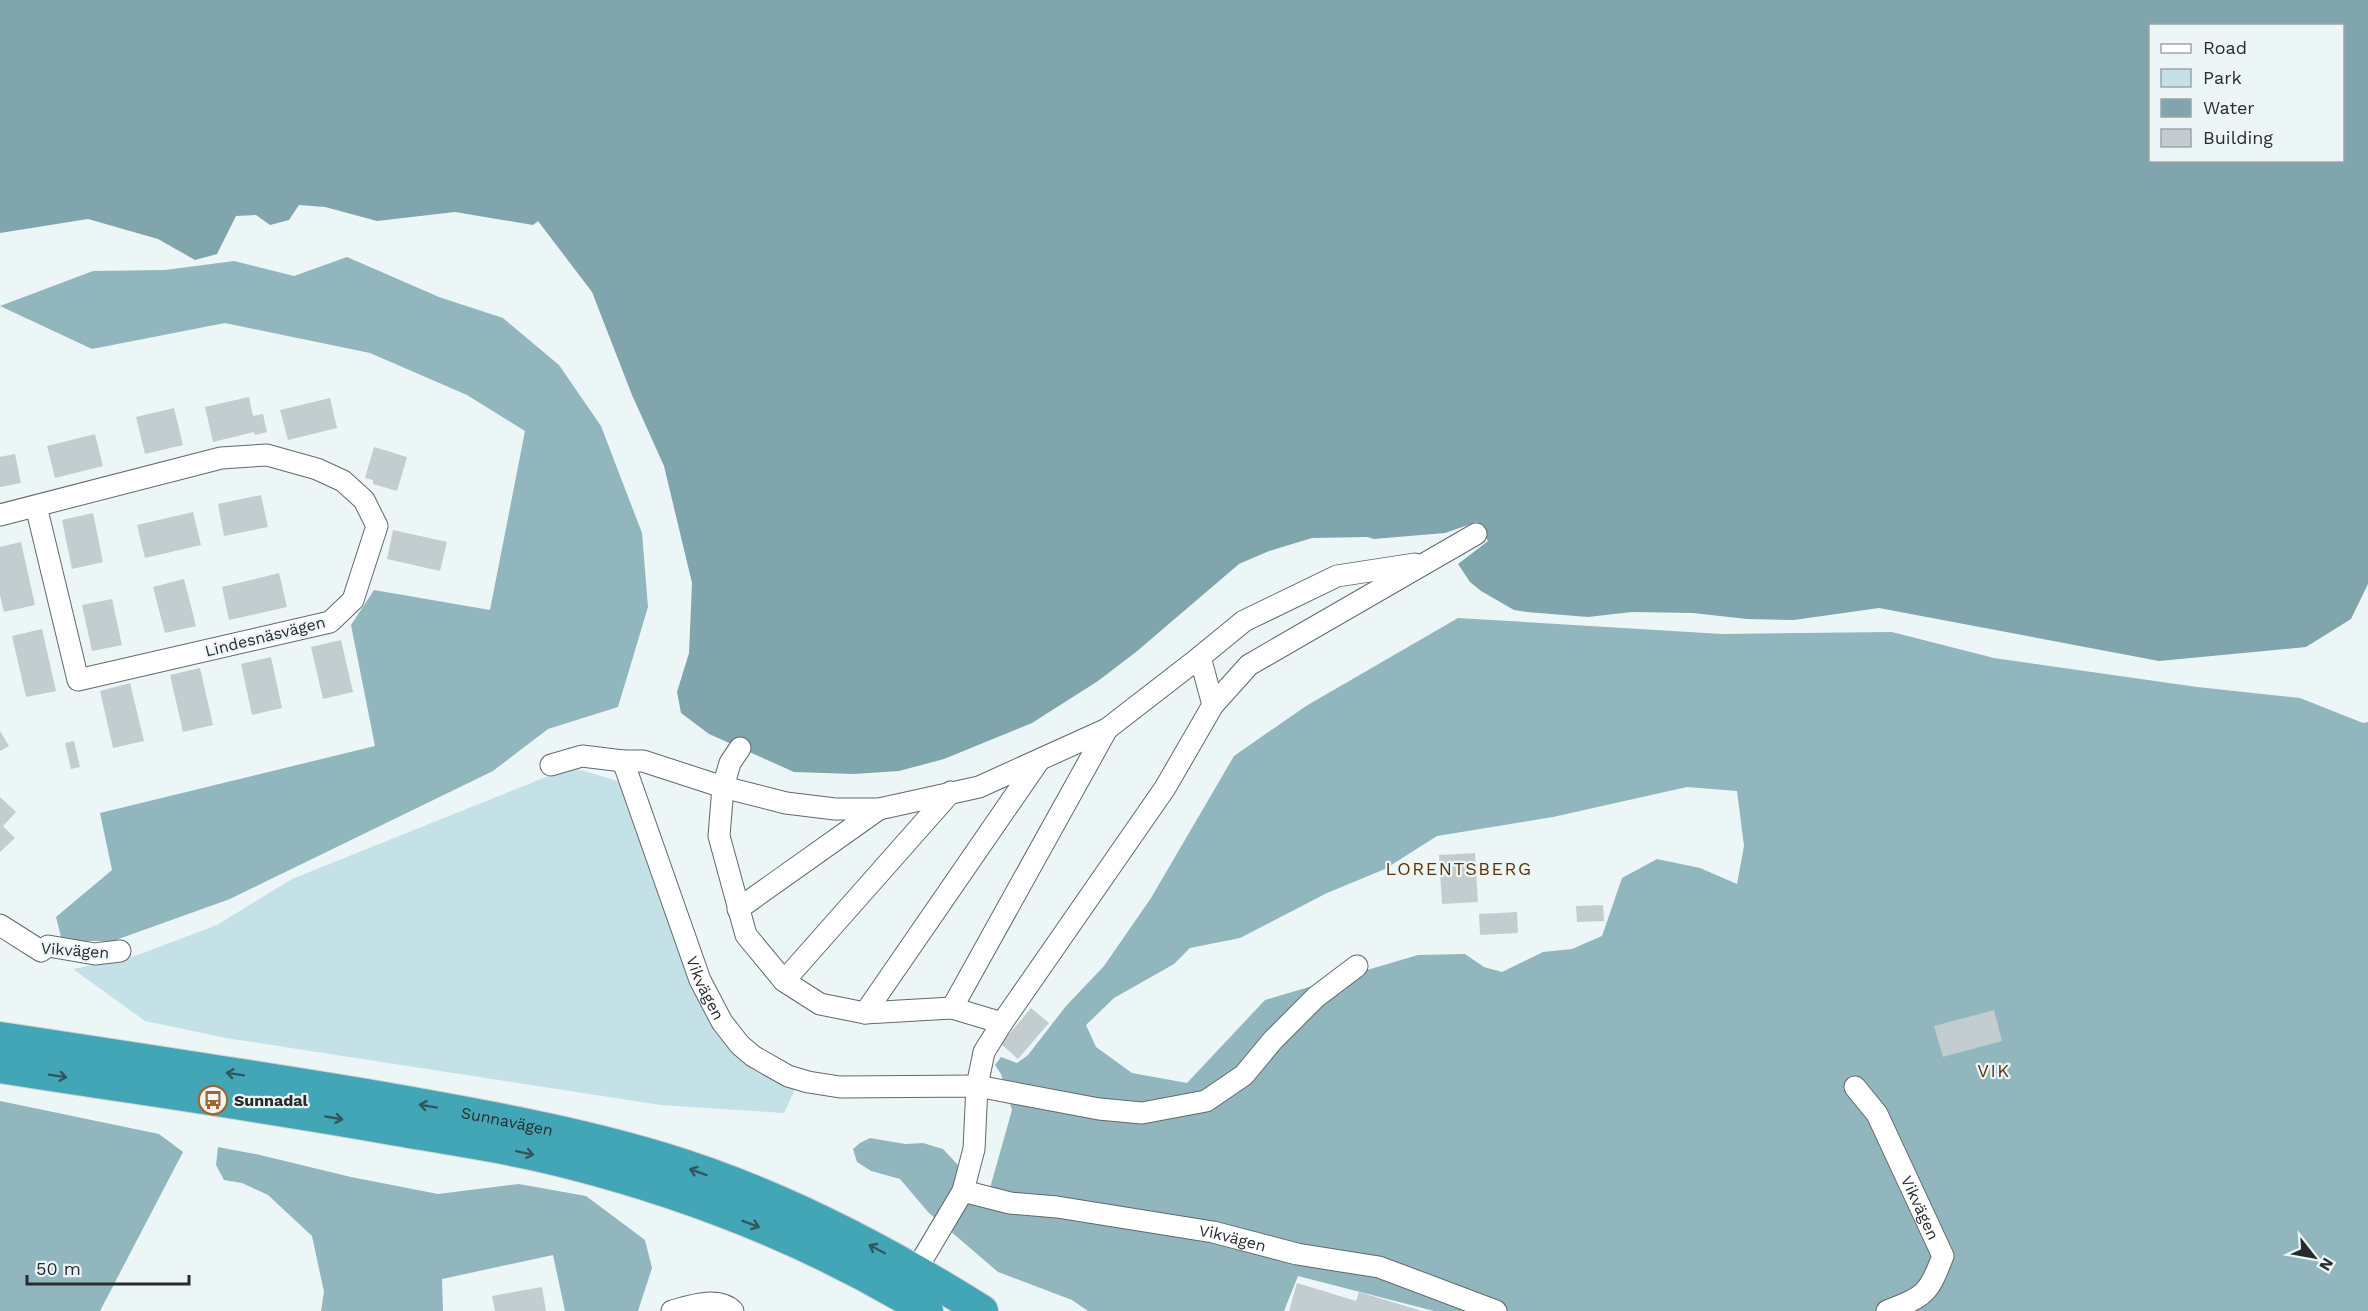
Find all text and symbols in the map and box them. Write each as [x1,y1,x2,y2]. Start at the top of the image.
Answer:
legend [2149,24,2344,162]
text: Road [2203,37,2247,58]
text: Park [2203,67,2242,88]
text: Water [2203,97,2255,118]
text: Building [2203,127,2273,148]
street label: Lindesnäsvägen [203,612,327,661]
district label: LORENTSBERG [1386,858,1532,879]
street label: Vikvägen [40,939,110,962]
street label: Vikvägen [682,953,728,1023]
district label: VIK [1977,1060,2011,1081]
one-way arrow [226,1068,246,1079]
one-way arrow [47,1071,67,1082]
bus stop icon: Sunnadal [197,1084,229,1116]
place label: Sunnadal [234,1091,309,1110]
one-way arrow [418,1100,438,1111]
street label: Sunnavägen [459,1103,555,1140]
one-way arrow [323,1113,343,1124]
one-way arrow [516,1148,535,1160]
one-way arrow [690,1165,708,1176]
street label: Vikvägen [1897,1173,1943,1243]
one-way arrow [742,1219,760,1230]
street label: Vikvägen [1198,1221,1268,1256]
north arrow [2284,1227,2344,1287]
one-way arrow [869,1243,887,1254]
scale bar [27,1248,189,1286]
text: N [2315,1254,2338,1274]
text: 50 m [36,1258,81,1279]

